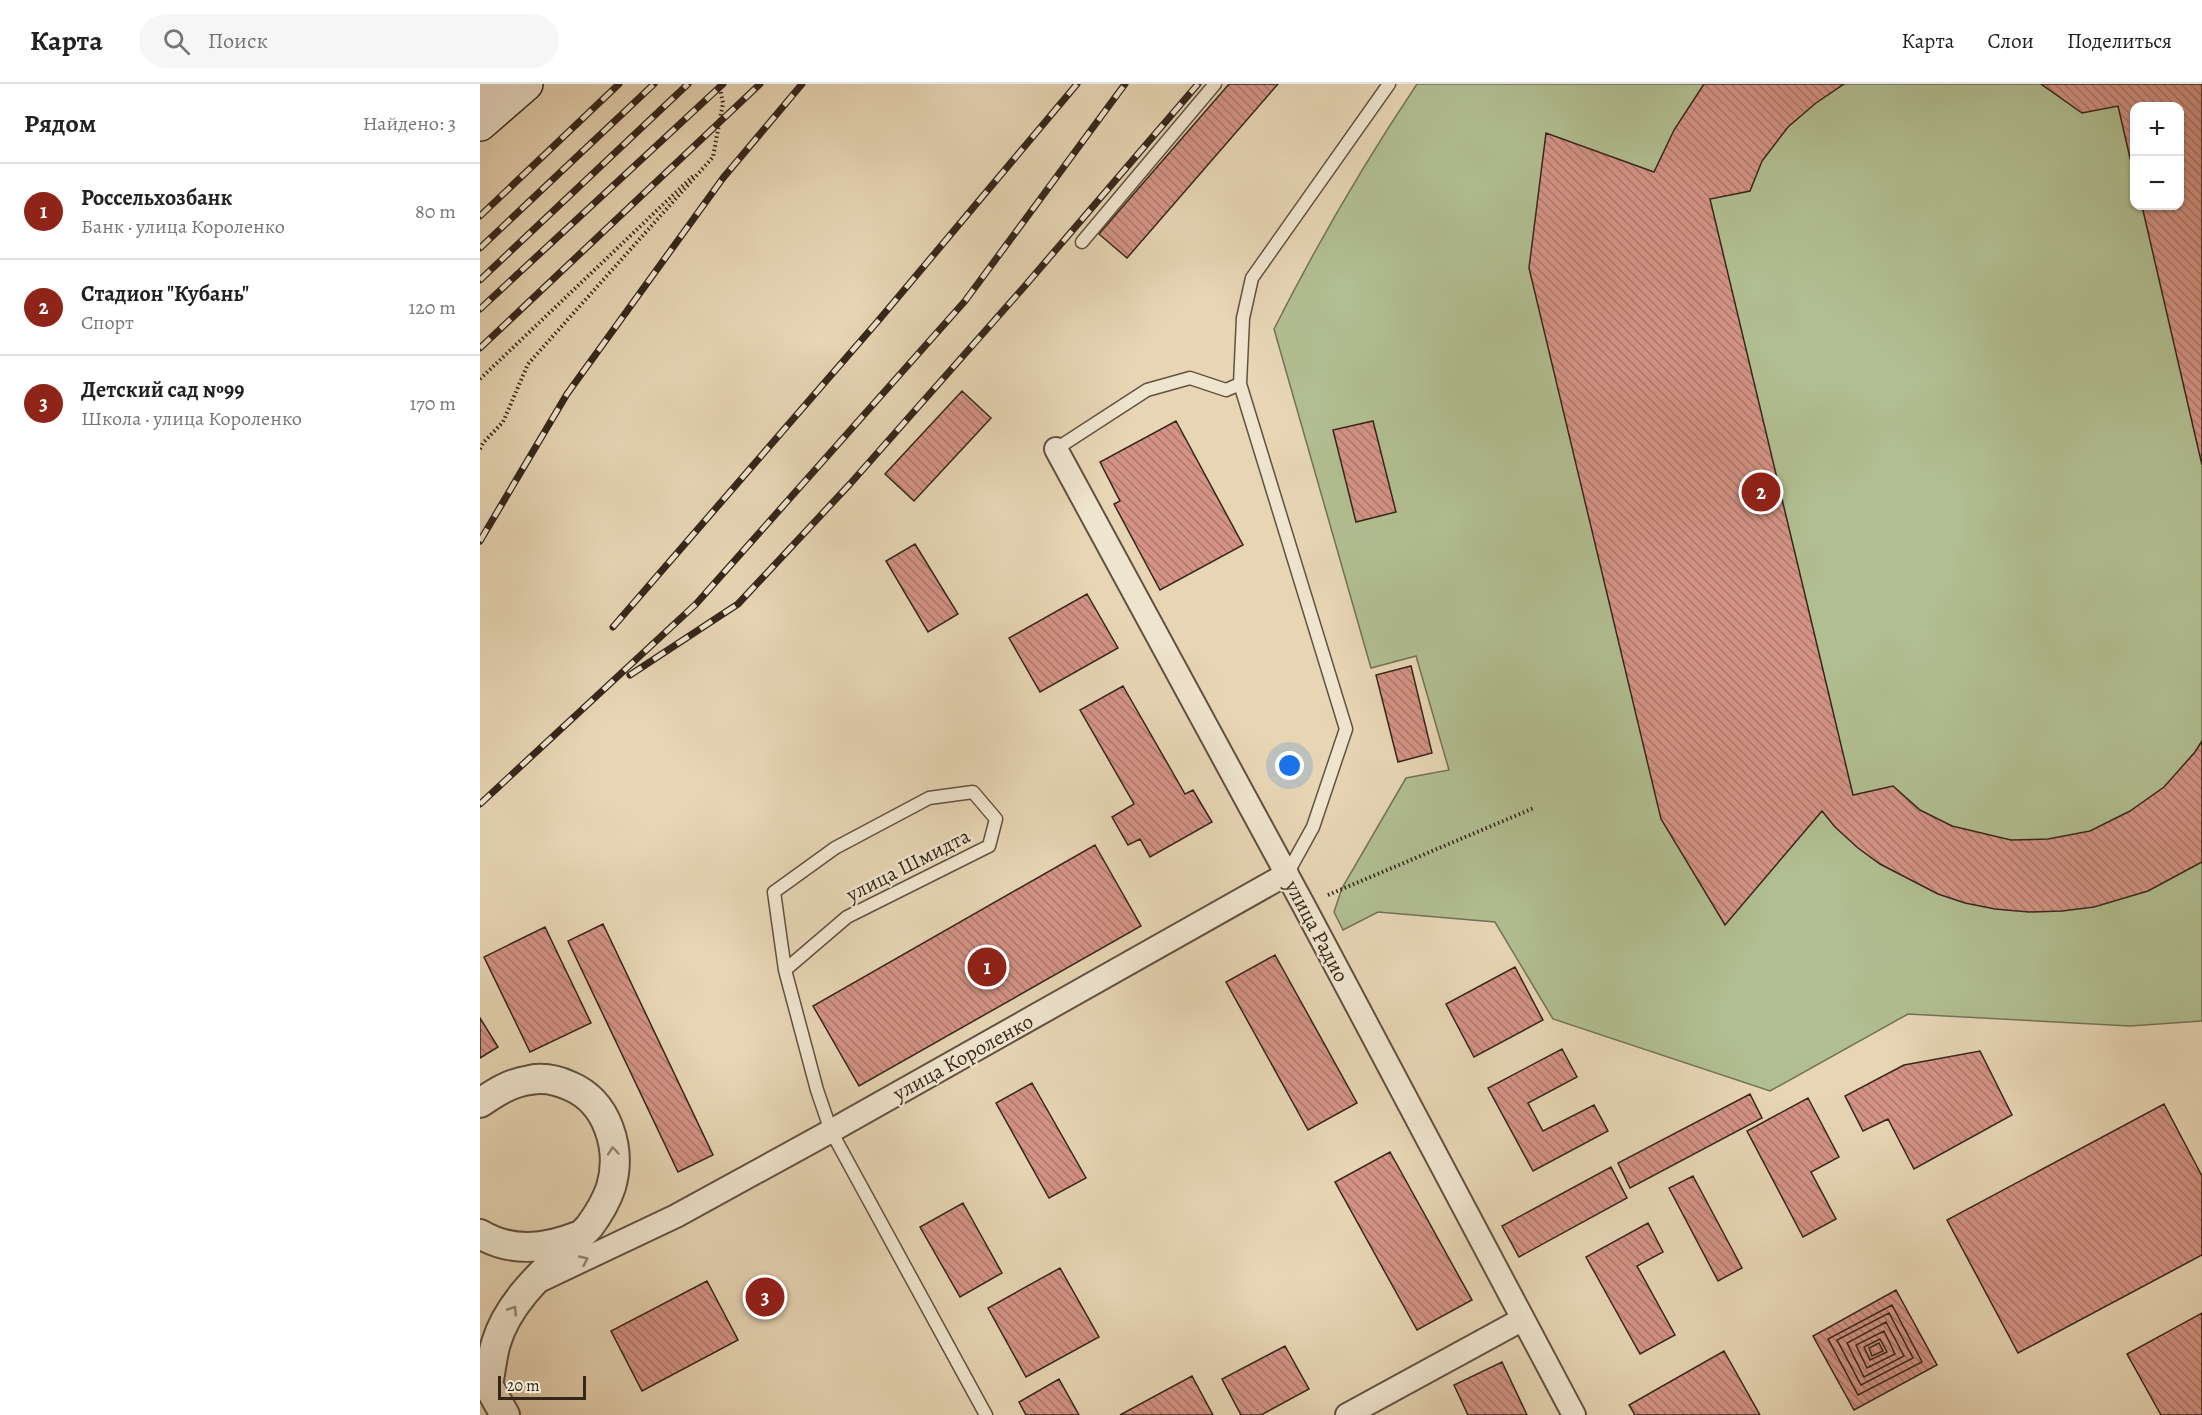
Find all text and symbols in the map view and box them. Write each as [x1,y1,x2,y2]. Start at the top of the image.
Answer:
search box [139,14,559,68]
text: Карта [30,22,103,60]
icon: search [160,25,193,58]
text: Поиск [208,26,268,56]
text: Карта [1901,27,1954,55]
text: Слои [1987,27,2034,55]
text: Поделиться [2067,27,2172,55]
map controls [2130,102,2184,210]
button: + [2130,102,2184,156]
text: Рядом [24,106,96,141]
text: Найдено: 3 [363,110,456,137]
button: − [2130,156,2184,210]
text: Россельхозбанк [81,183,232,213]
text: 1 [40,198,47,225]
text: 80 m [415,198,456,225]
text: Банк · улица Короленко [81,213,285,240]
text: Стадион "Кубань" [81,279,249,309]
text: 2 [39,294,48,321]
text: 120 m [408,294,456,321]
text: Спорт [81,309,134,336]
text: Детский сад №99 [81,375,244,405]
text: 3 [39,390,48,417]
text: 170 m [410,390,456,417]
text: Школа · улица Короленко [81,405,302,432]
pin: 2 [1742,470,1780,514]
your location [1275,751,1304,780]
street label: улица Шмидта [840,822,975,909]
street label: улица Радио [1278,874,1356,987]
pin: 1 [968,944,1006,990]
street label: улица Короленко [887,1007,1038,1108]
one-way arrow [607,1147,620,1156]
one-way arrow [577,1256,588,1268]
pin: 3 [746,1274,784,1320]
one-way arrow [505,1306,517,1316]
scale bar [498,1373,586,1400]
text: 20 m [507,1375,540,1397]

